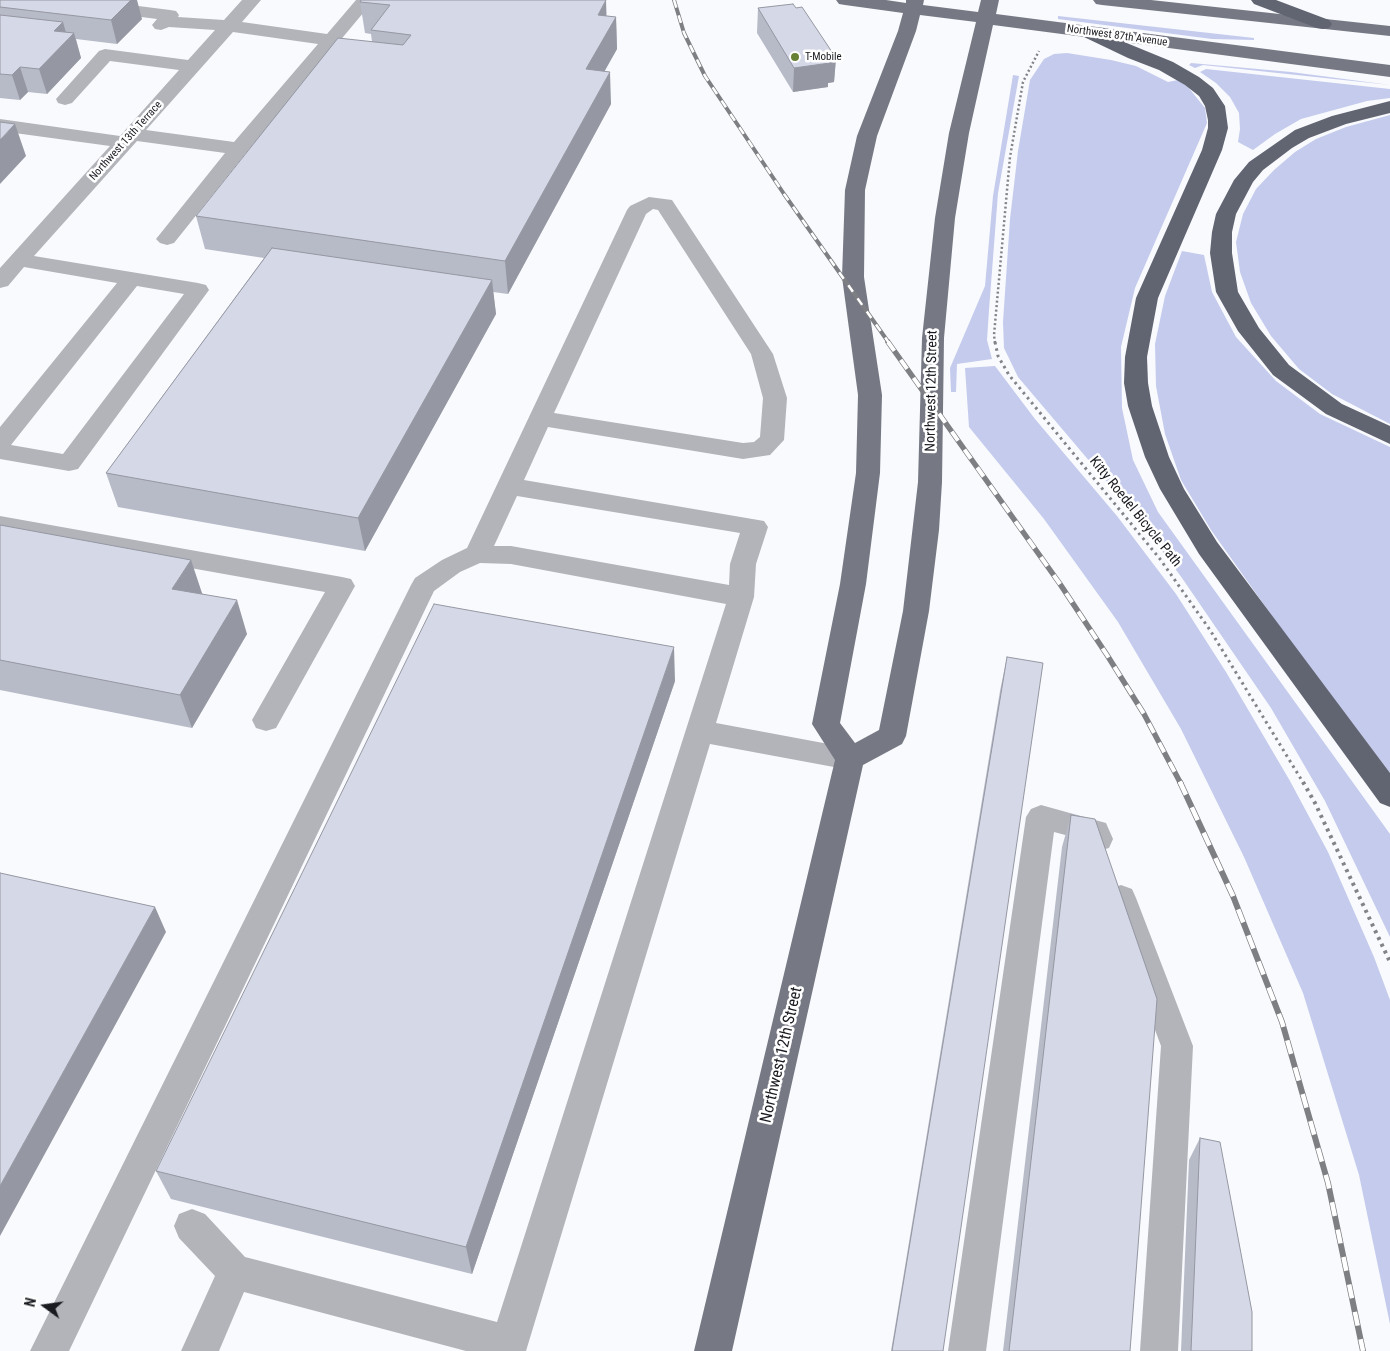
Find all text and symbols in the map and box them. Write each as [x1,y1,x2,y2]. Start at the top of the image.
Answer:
street label: Northwest 87th Avenue [1066,22,1168,50]
place label: T-Mobile [805,50,842,64]
marker: T-Mobile [789,51,801,63]
street label: Northwest 13th Terrace [87,99,165,183]
street label: Northwest 12th Street [923,330,941,452]
street label: Kitty Roedel Bicycle Path [1085,454,1185,570]
street label: Northwest 12th Street [757,985,807,1125]
north arrow [20,1281,70,1331]
text: N [22,1296,39,1308]

